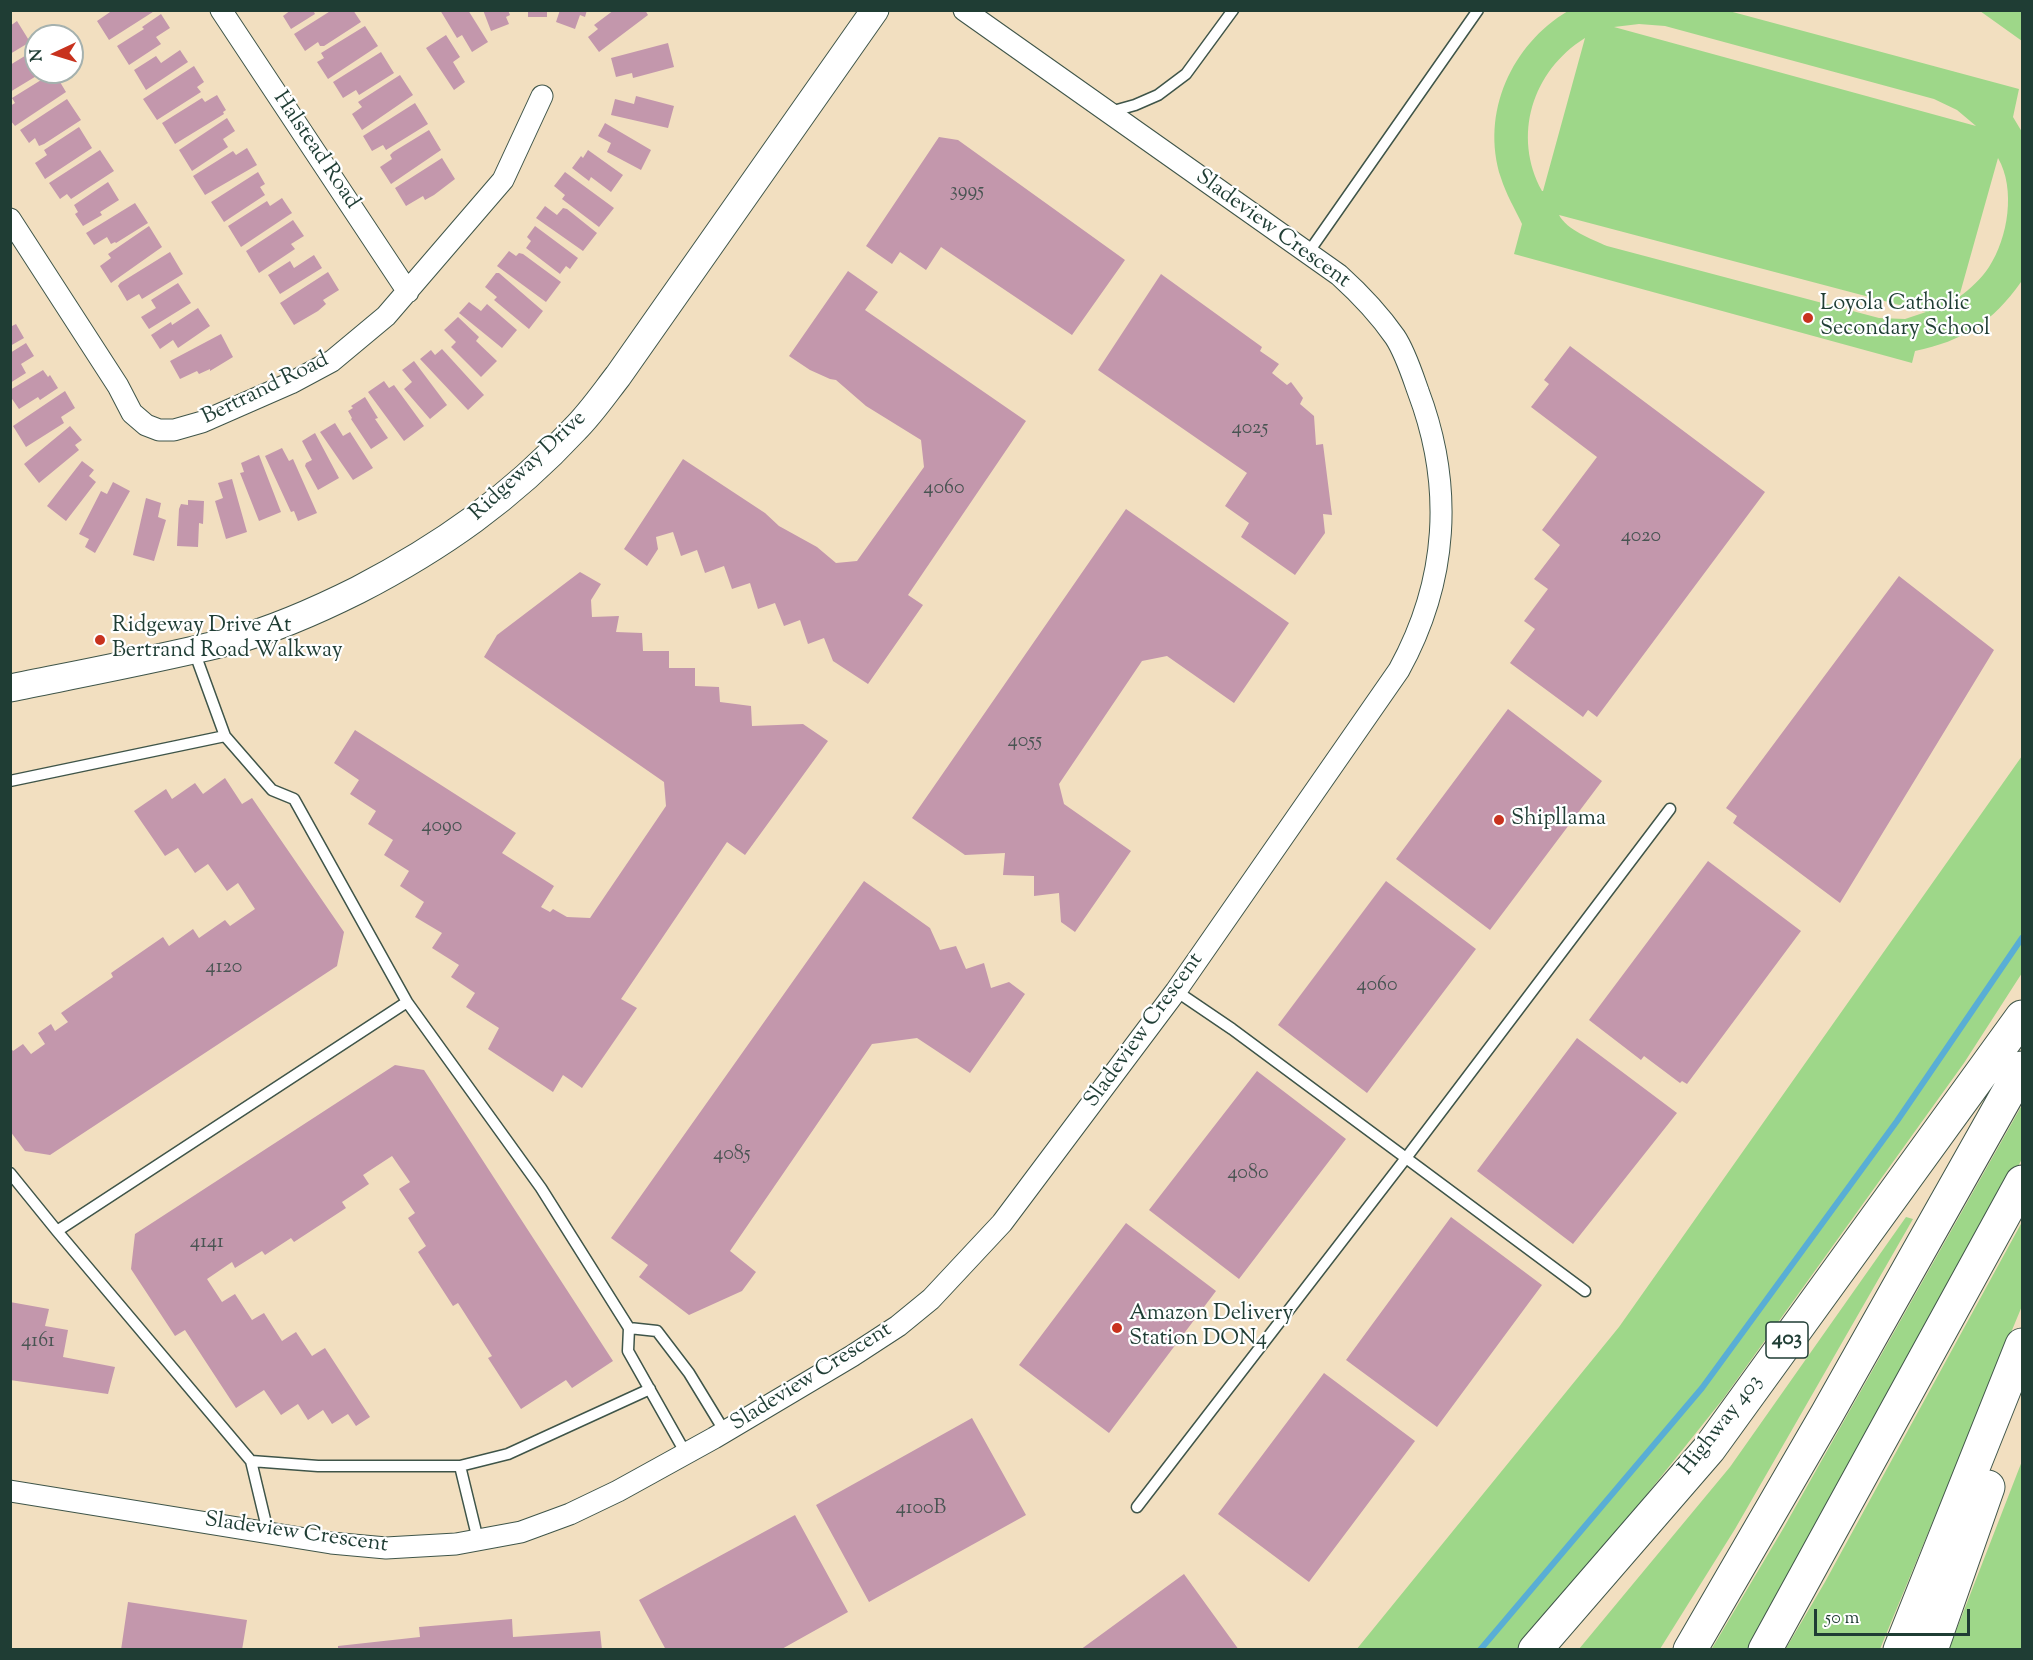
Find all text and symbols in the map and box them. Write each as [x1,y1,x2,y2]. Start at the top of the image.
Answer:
north arrow [24,24,84,84]
text: N [26,48,49,62]
street label: Halstead Road [266,87,364,215]
street label: Sladeview Crescent [1189,165,1355,295]
house number: 3995 [950,181,984,205]
place label: Loyola Catholic Secondary School [1820,292,1990,344]
marker: Loyola Catholic Secondary School [1801,311,1815,325]
street label: Bertrand Road [198,348,334,432]
street label: Ridgeway Drive [465,406,593,528]
house number: 4025 [1232,418,1268,442]
house number: 4060 [924,478,964,502]
house number: 4020 [1621,526,1661,550]
place label: Ridgeway Drive At Bertrand Road Walkway [112,614,343,666]
marker: Ridgeway Drive At Bertrand Road Walkway [93,633,107,647]
house number: 4055 [1008,731,1042,755]
place label: Shipllama [1511,807,1606,833]
marker: Shipllama [1492,813,1506,827]
house number: 4090 [422,816,462,840]
street label: Sladeview Crescent [1080,948,1210,1114]
house number: 4120 [206,957,242,981]
house number: 4060 [1357,975,1397,999]
house number: 4085 [713,1144,751,1168]
house number: 4080 [1227,1163,1269,1187]
house number: 4141 [190,1232,224,1256]
place label: Amazon Delivery Station DON4 [1129,1302,1293,1354]
street label: Sladeview Crescent [727,1318,897,1438]
marker: Amazon Delivery Station DON4 [1110,1321,1124,1335]
road number: 403 [1766,1322,1808,1358]
house number: 4161 [21,1331,55,1355]
street label: Highway 403 [1675,1370,1769,1482]
house number: 4100B [896,1498,946,1522]
street label: Sladeview Crescent [203,1508,389,1560]
scale bar [1817,1597,1973,1635]
text: 50 m [1825,1606,1859,1632]

